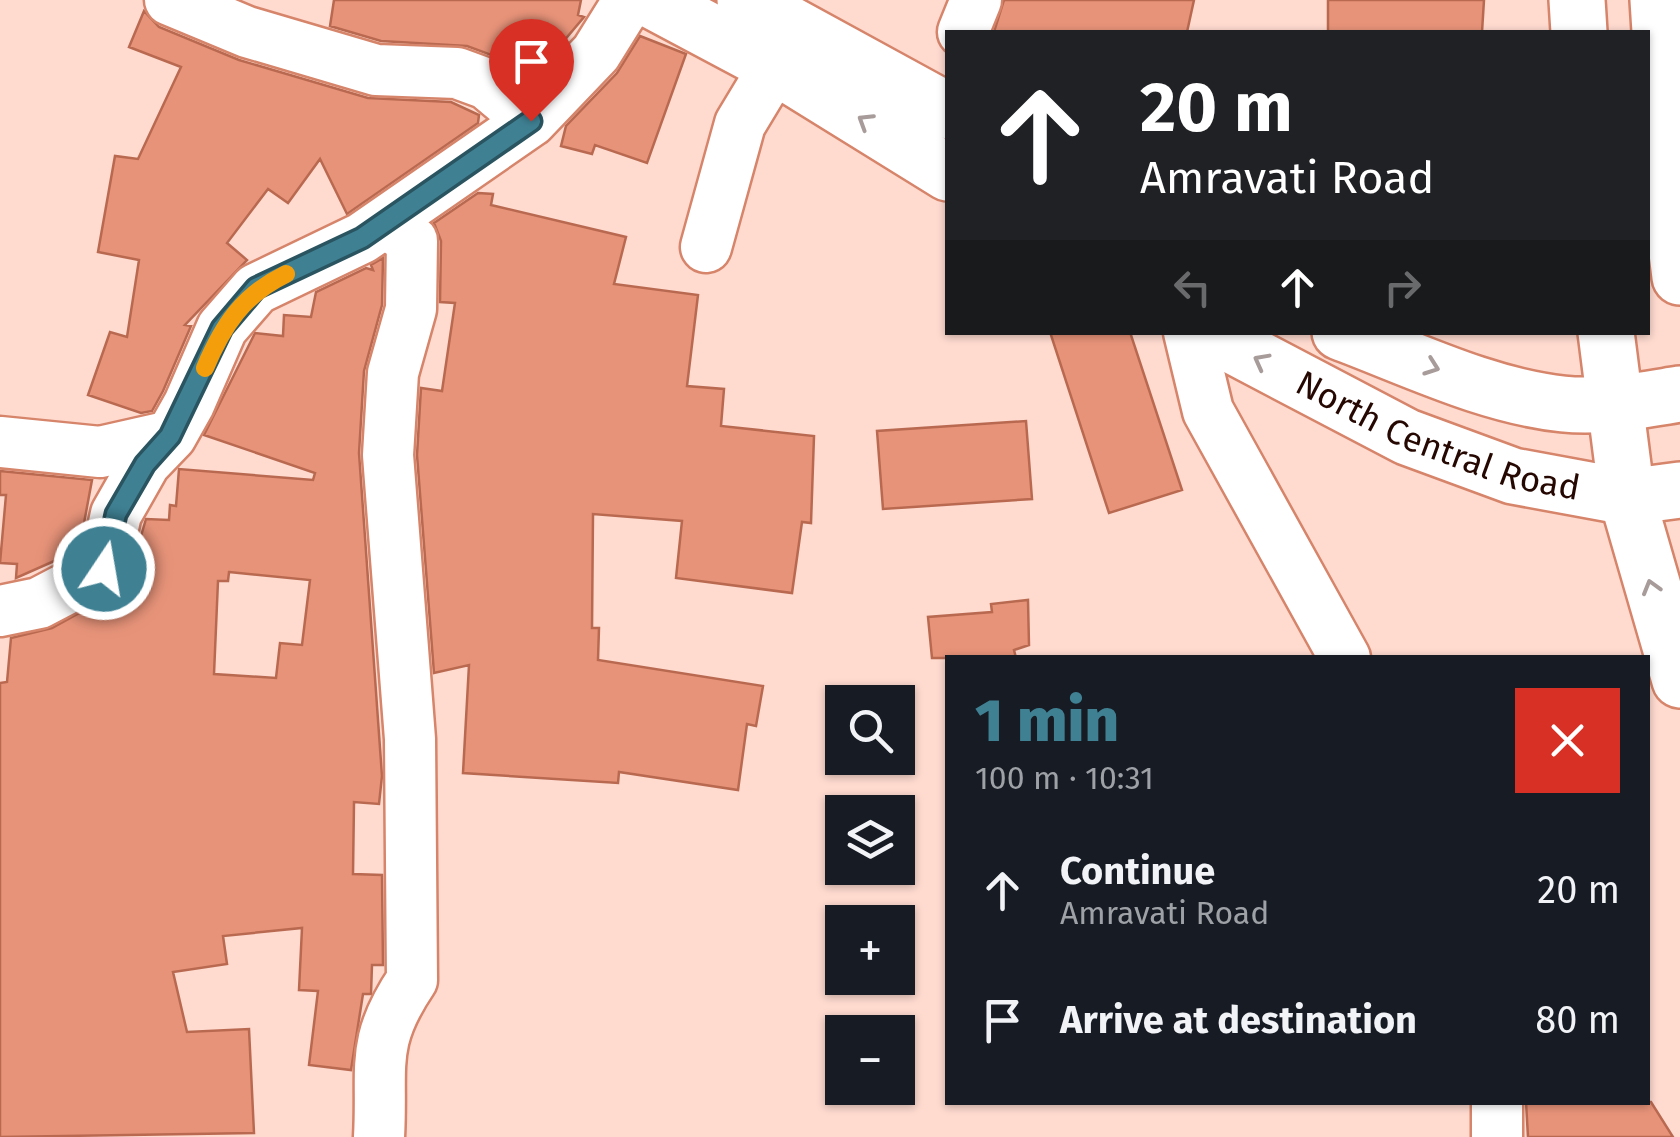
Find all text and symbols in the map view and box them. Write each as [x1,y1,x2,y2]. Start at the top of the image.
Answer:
pin [489,19,574,122]
icon: arrive [504,34,559,89]
text: 20 m [1140,66,1293,150]
icon: ahead [975,70,1105,200]
one-way arrow [858,114,876,133]
text: Amravati Road [1140,151,1434,205]
icon: left [1165,260,1220,315]
icon: ahead [1270,260,1325,315]
icon: right [1375,260,1430,315]
one-way arrow [1253,354,1271,373]
one-way arrow [1422,355,1439,375]
street label: North Central Road [1289,362,1583,509]
position arrow [52,517,156,621]
one-way arrow [1642,579,1663,596]
map controls [825,685,915,1105]
button: search [825,685,915,775]
text: 1 min [975,685,1119,757]
button: close [1515,688,1620,793]
text: 100 m · 10:31 [975,759,1154,797]
button: layers [825,795,915,885]
text: Continue [1060,848,1215,894]
icon: ahead [975,863,1030,918]
text: 20 m [1537,867,1620,913]
text: Amravati Road [1060,894,1269,932]
button: + [825,905,915,995]
icon: arrive [975,993,1030,1048]
text: Arrive at destination [1060,997,1417,1043]
text: 80 m [1535,997,1620,1043]
button: − [825,1015,915,1105]

